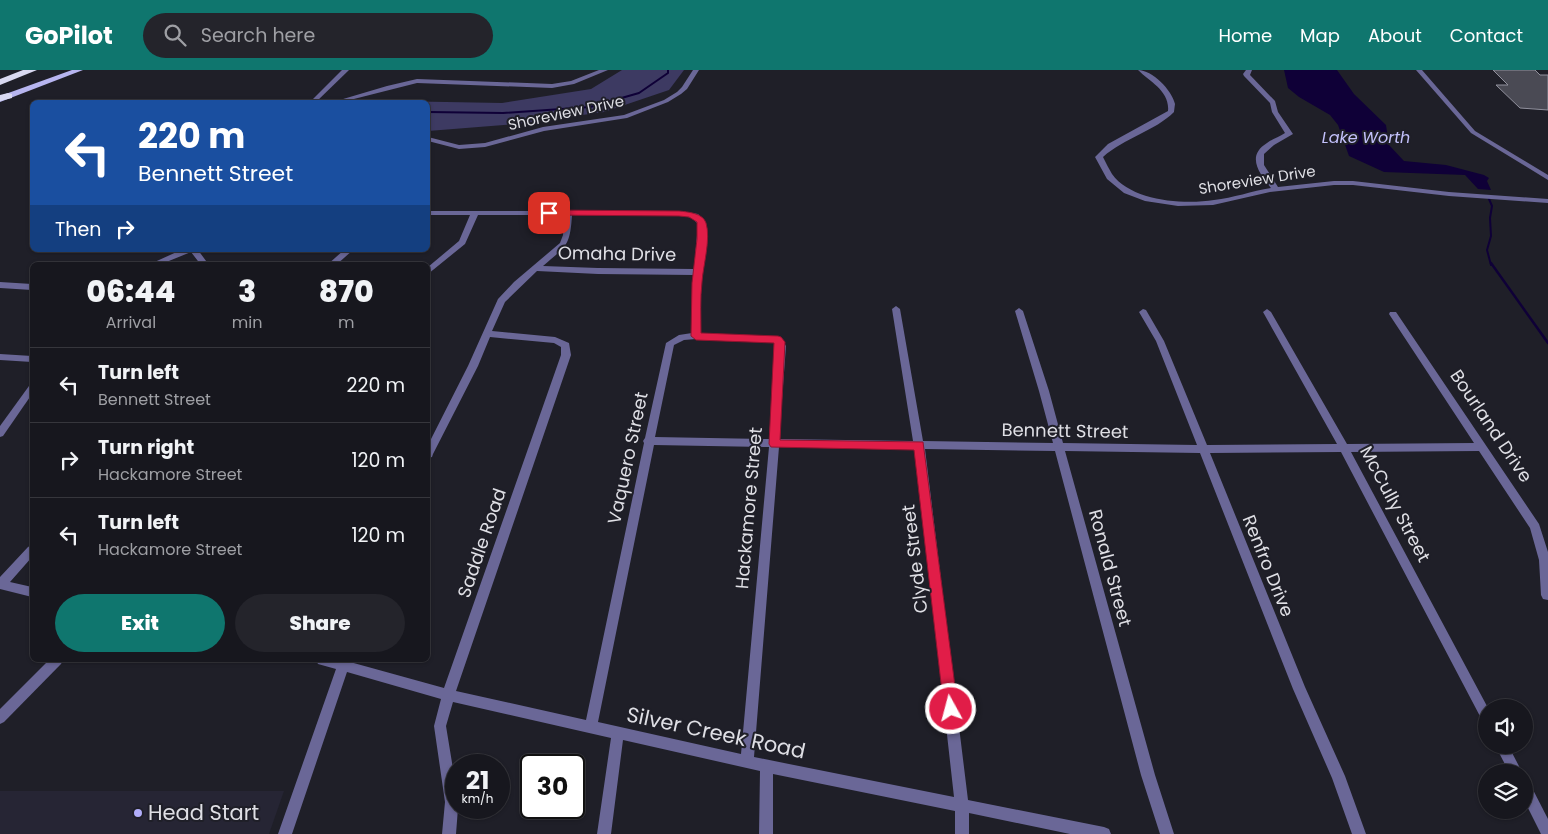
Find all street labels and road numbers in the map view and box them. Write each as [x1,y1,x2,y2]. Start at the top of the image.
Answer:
street label: Shoreview Drive [506,90,626,135]
street label: Shoreview Drive [1197,160,1317,199]
street label: Omaha Drive [558,240,676,267]
street label: Bourland Drive [1444,364,1538,487]
street label: Vaquero Street [601,389,654,526]
street label: Bennett Street [1001,417,1129,444]
street label: Hackamore Street [729,426,768,590]
street label: McCully Street [1354,441,1437,566]
street label: Saddle Road [451,485,512,601]
street label: Clyde Street [895,503,934,615]
street label: Ronald Street [1083,507,1138,629]
street label: Renfro Drive [1237,511,1300,620]
street label: Silver Creek Road [624,699,808,766]

